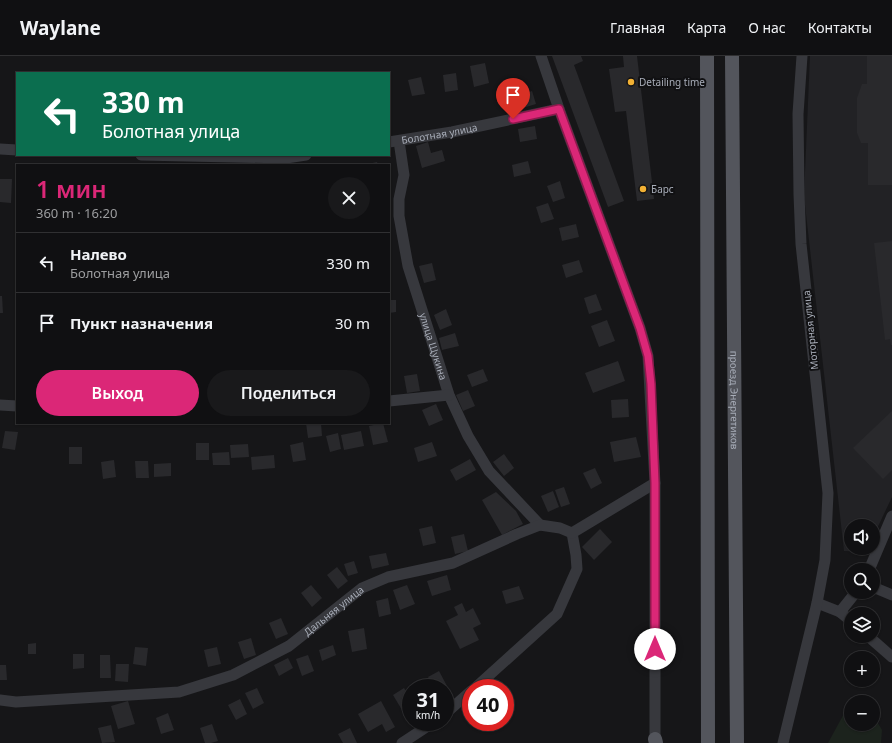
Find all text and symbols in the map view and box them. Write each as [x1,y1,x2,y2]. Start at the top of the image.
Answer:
text: Waylane [20,15,101,41]
text: Главная [610,18,665,37]
text: Карта [687,18,726,37]
text: О нас [748,18,786,37]
text: Контакты [808,18,872,37]
place label: Detailing time [639,75,705,89]
marker: Detailing time [626,77,636,87]
pin [496,78,530,119]
text: 330 m [102,83,185,121]
icon: arrive [502,84,524,106]
icon: left [36,88,88,140]
text: Болотная улица [102,119,240,143]
street label: Болотная улица [400,120,479,147]
text: 1 мин [36,172,107,205]
button: close [328,177,370,219]
place label: Барс [651,182,674,196]
marker: Барс [638,184,648,194]
text: 360 m · 16:20 [36,204,117,222]
text: Налево [70,244,127,264]
icon: left [36,252,58,274]
text: 330 m [326,253,370,273]
text: Болотная улица [70,264,170,282]
street label: Моторная улица [799,290,821,370]
street label: улица Щукина [416,311,451,382]
icon: arrive [36,312,58,334]
text: Пункт назначения [70,313,213,333]
text: 30 m [335,313,370,333]
street label: проезд Энергетиков [727,351,742,450]
button: Выход [36,370,199,416]
button: Поделиться [207,370,370,416]
map controls [844,519,880,731]
button: sound [844,519,880,555]
button: search [844,563,880,599]
street label: Дальняя улица [301,582,366,639]
button: layers [844,607,880,643]
position arrow [634,628,676,670]
button: + [844,651,880,687]
speed limit sign: 40 [462,679,514,731]
text: 31 [417,686,439,713]
button: − [844,695,880,731]
text: km/h [416,708,440,722]

